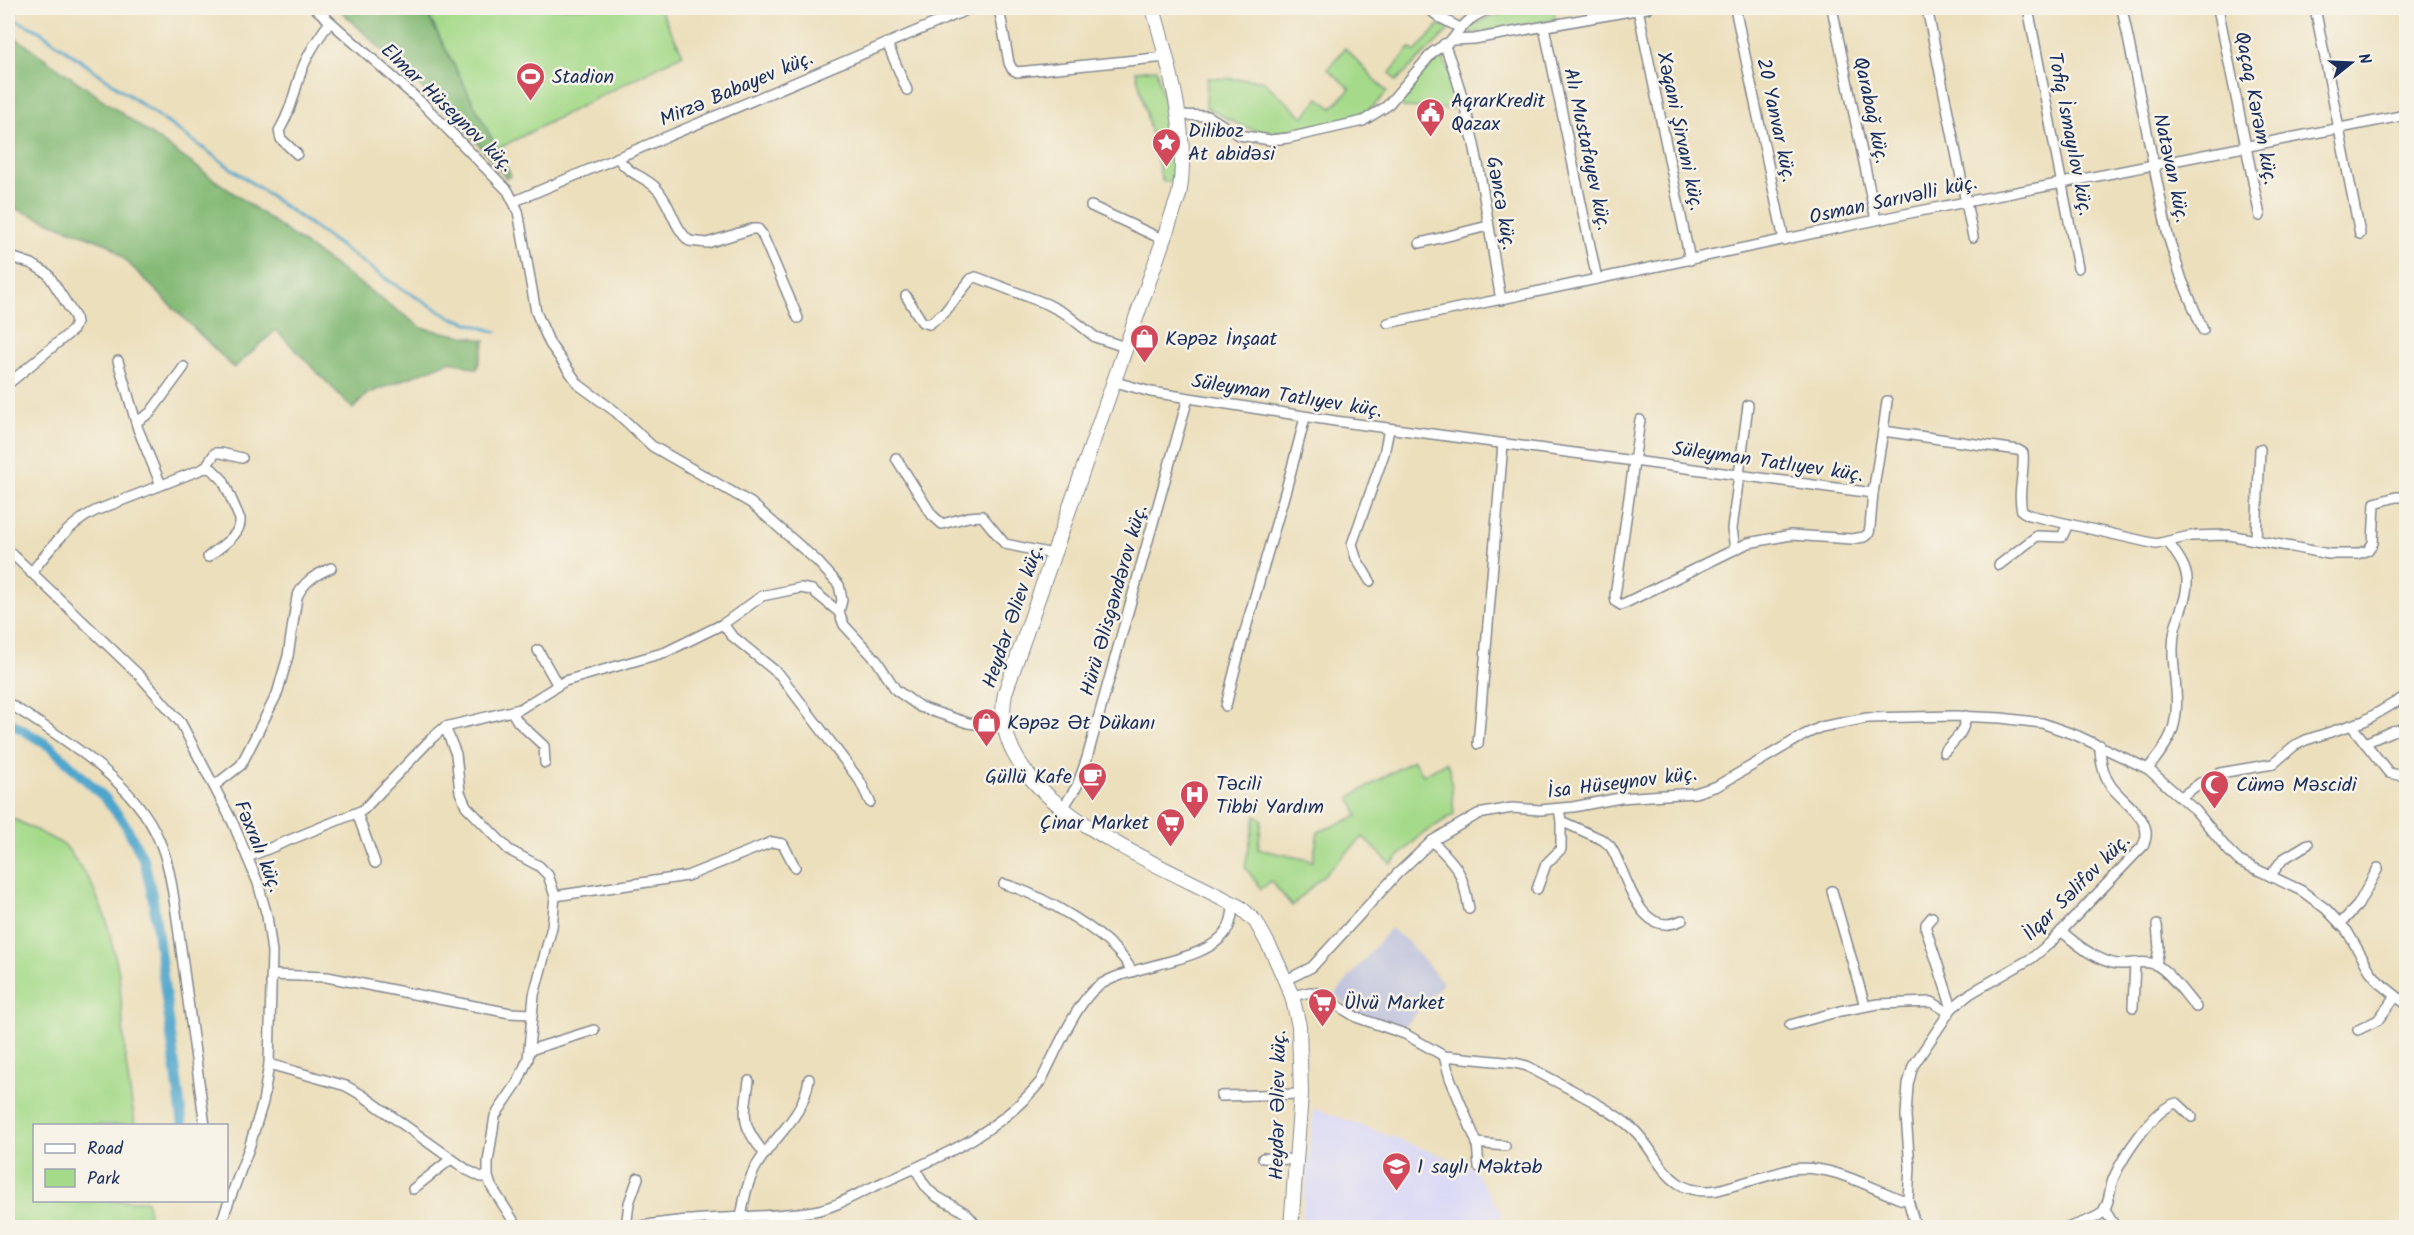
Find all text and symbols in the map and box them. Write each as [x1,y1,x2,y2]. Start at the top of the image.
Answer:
street label: Qaçaq Kərəm küç. [2225,29,2286,188]
north arrow [2321,33,2381,93]
street label: Elmar Hüseynov küç. [372,36,521,181]
street label: Mirzə Babayev küç. [655,43,819,137]
street label: Xəqani Şirvani küç. [1647,49,1712,214]
street label: Tofiq İsmayılov küç. [2038,50,2101,219]
text: N [2350,50,2377,67]
street label: Qarabağ küç. [1843,54,1897,167]
street label: 20 Yanvar küç. [1746,55,1804,186]
sports icon: Stadion [515,60,547,102]
place label: Stadion [552,62,614,94]
street label: Alı Mustafayev küç. [1553,65,1619,234]
place label: AqrarKredit Qazax [1451,86,1545,141]
public building icon: AqrarKredit Qazax [1414,96,1446,138]
street label: Natəvan küç. [2143,111,2197,226]
place label: Diliboz At abidəsi [1188,116,1276,171]
place icon: Diliboz At abidəsi [1151,126,1183,168]
street label: Gəncə küç. [1476,154,1524,253]
street label: Osman Sarıvəlli küç. [1806,167,1981,234]
shop icon: Kəpəz İnşaat [1128,322,1160,364]
place label: Kəpəz İnşaat [1165,324,1278,356]
street label: Süleyman Tatlıyev küç. [1189,366,1384,428]
street label: Süleyman Tatlıyev küç. [1670,434,1865,492]
street label: Hürü Əlisgəndərov küç. [1072,501,1158,700]
street label: Heydər Əliev küç. [974,540,1053,693]
shop icon: Kəpəz Ət Dükanı [970,706,1002,748]
place label: Kəpəz Ət Dükanı [1007,708,1155,740]
street label: İsa Hüseynov küç. [1545,759,1699,809]
cafe icon: Güllü Kafe [1077,760,1109,802]
place label: Güllü Kafe [985,762,1072,794]
mosque icon: Cümə Məscidi [2199,768,2231,810]
place label: Təcili Tibbi Yardım [1216,769,1324,824]
place label: Cümə Məscidi [2236,770,2358,802]
hospital icon: Təcili Tibbi Yardım [1179,778,1211,820]
street label: Fəxralı küç. [224,796,290,898]
supermarket icon: Çinar Market [1154,806,1186,848]
place label: Çinar Market [1040,808,1149,840]
street label: İlqar Səlifov küç. [2016,827,2139,950]
supermarket icon: Ülvü Market [1307,986,1339,1028]
place label: Ülvü Market [1344,988,1445,1020]
street label: Heydər Əliev küç. [1262,1030,1296,1180]
legend [33,1124,228,1202]
text: Road [87,1135,124,1164]
school or university icon: 1 saylı Məktəb [1380,1150,1412,1192]
place label: 1 saylı Məktəb [1417,1152,1543,1184]
text: Park [87,1165,120,1194]

